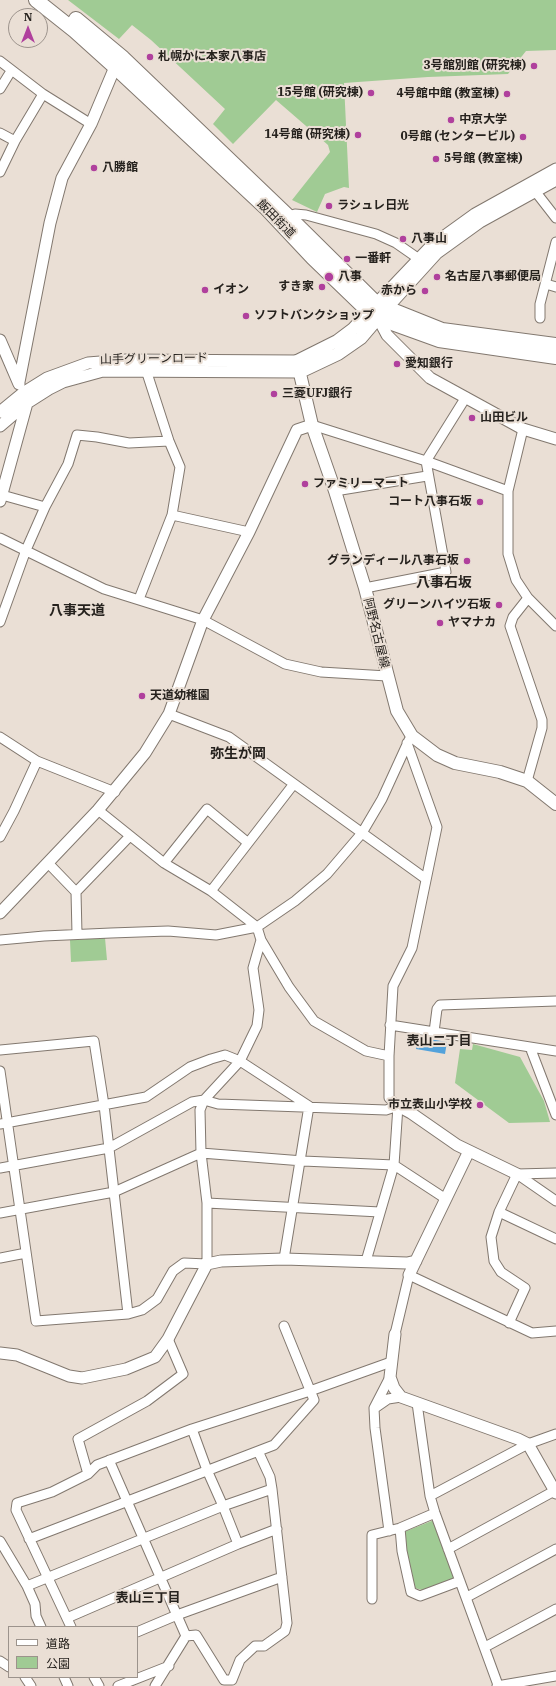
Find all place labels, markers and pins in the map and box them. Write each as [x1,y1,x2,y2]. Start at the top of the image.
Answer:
place label: 札幌かに本家八事店 [158,50,266,64]
marker: 札幌かに本家八事店 [145,52,155,62]
place label: 3号館別館 (研究棟) [423,59,526,73]
marker: 3号館別館 (研究棟) [529,61,539,71]
place label: 15号館 (研究棟) [277,86,363,100]
place label: 4号館中館 (教室棟) [396,87,499,101]
marker: 15号館 (研究棟) [366,88,376,98]
marker: 4号館中館 (教室棟) [502,89,512,99]
place label: 中京大学 [459,113,507,127]
marker: 中京大学 [446,115,456,125]
place label: 14号館 (研究棟) [264,128,350,142]
marker: 14号館 (研究棟) [353,130,363,140]
place label: 0号館 (センタービル) [400,130,515,144]
marker: 0号館 (センタービル) [518,132,528,142]
place label: 5号館 (教室棟) [444,152,523,166]
marker: 5号館 (教室棟) [431,154,441,164]
place label: 八勝館 [102,161,138,175]
marker: 八勝館 [89,163,99,173]
place label: ラシュレ日光 [337,199,409,213]
marker: ラシュレ日光 [324,201,334,211]
place label: 八事山 [411,232,447,246]
marker: 八事山 [398,234,408,244]
place label: 一番軒 [355,252,391,266]
marker: 一番軒 [342,254,352,264]
place label: 八事 [338,270,362,284]
place label: 名古屋八事郵便局 [445,270,541,284]
marker: 八事 [323,271,335,283]
marker: 名古屋八事郵便局 [432,272,442,282]
place label: すき家 [278,280,314,294]
marker: すき家 [317,282,327,292]
place label: イオン [213,283,249,297]
place label: 赤から [381,284,417,298]
marker: イオン [200,285,210,295]
marker: 赤から [420,286,430,296]
place label: ソフトバンクショップ [254,309,374,323]
marker: ソフトバンクショップ [241,311,251,321]
place label: 愛知銀行 [405,357,453,371]
marker: 愛知銀行 [392,359,402,369]
place label: 三菱UFJ銀行 [282,387,352,401]
marker: 三菱UFJ銀行 [269,389,279,399]
place label: 山田ビル [480,411,528,425]
marker: 山田ビル [467,413,477,423]
place label: ファミリーマート [313,477,409,491]
marker: ファミリーマート [300,479,310,489]
place label: コート八事石坂 [388,495,472,509]
marker: コート八事石坂 [475,497,485,507]
place label: グランディール八事石坂 [327,554,459,568]
marker: グランディール八事石坂 [462,556,472,566]
place label: グリーンハイツ石坂 [383,598,491,612]
marker: グリーンハイツ石坂 [494,600,504,610]
place label: ヤマナカ [448,616,496,630]
marker: ヤマナカ [435,618,445,628]
place label: 天道幼稚園 [150,689,210,703]
marker: 天道幼稚園 [137,691,147,701]
place label: 市立表山小学校 [388,1098,472,1112]
marker: 市立表山小学校 [475,1100,485,1110]

